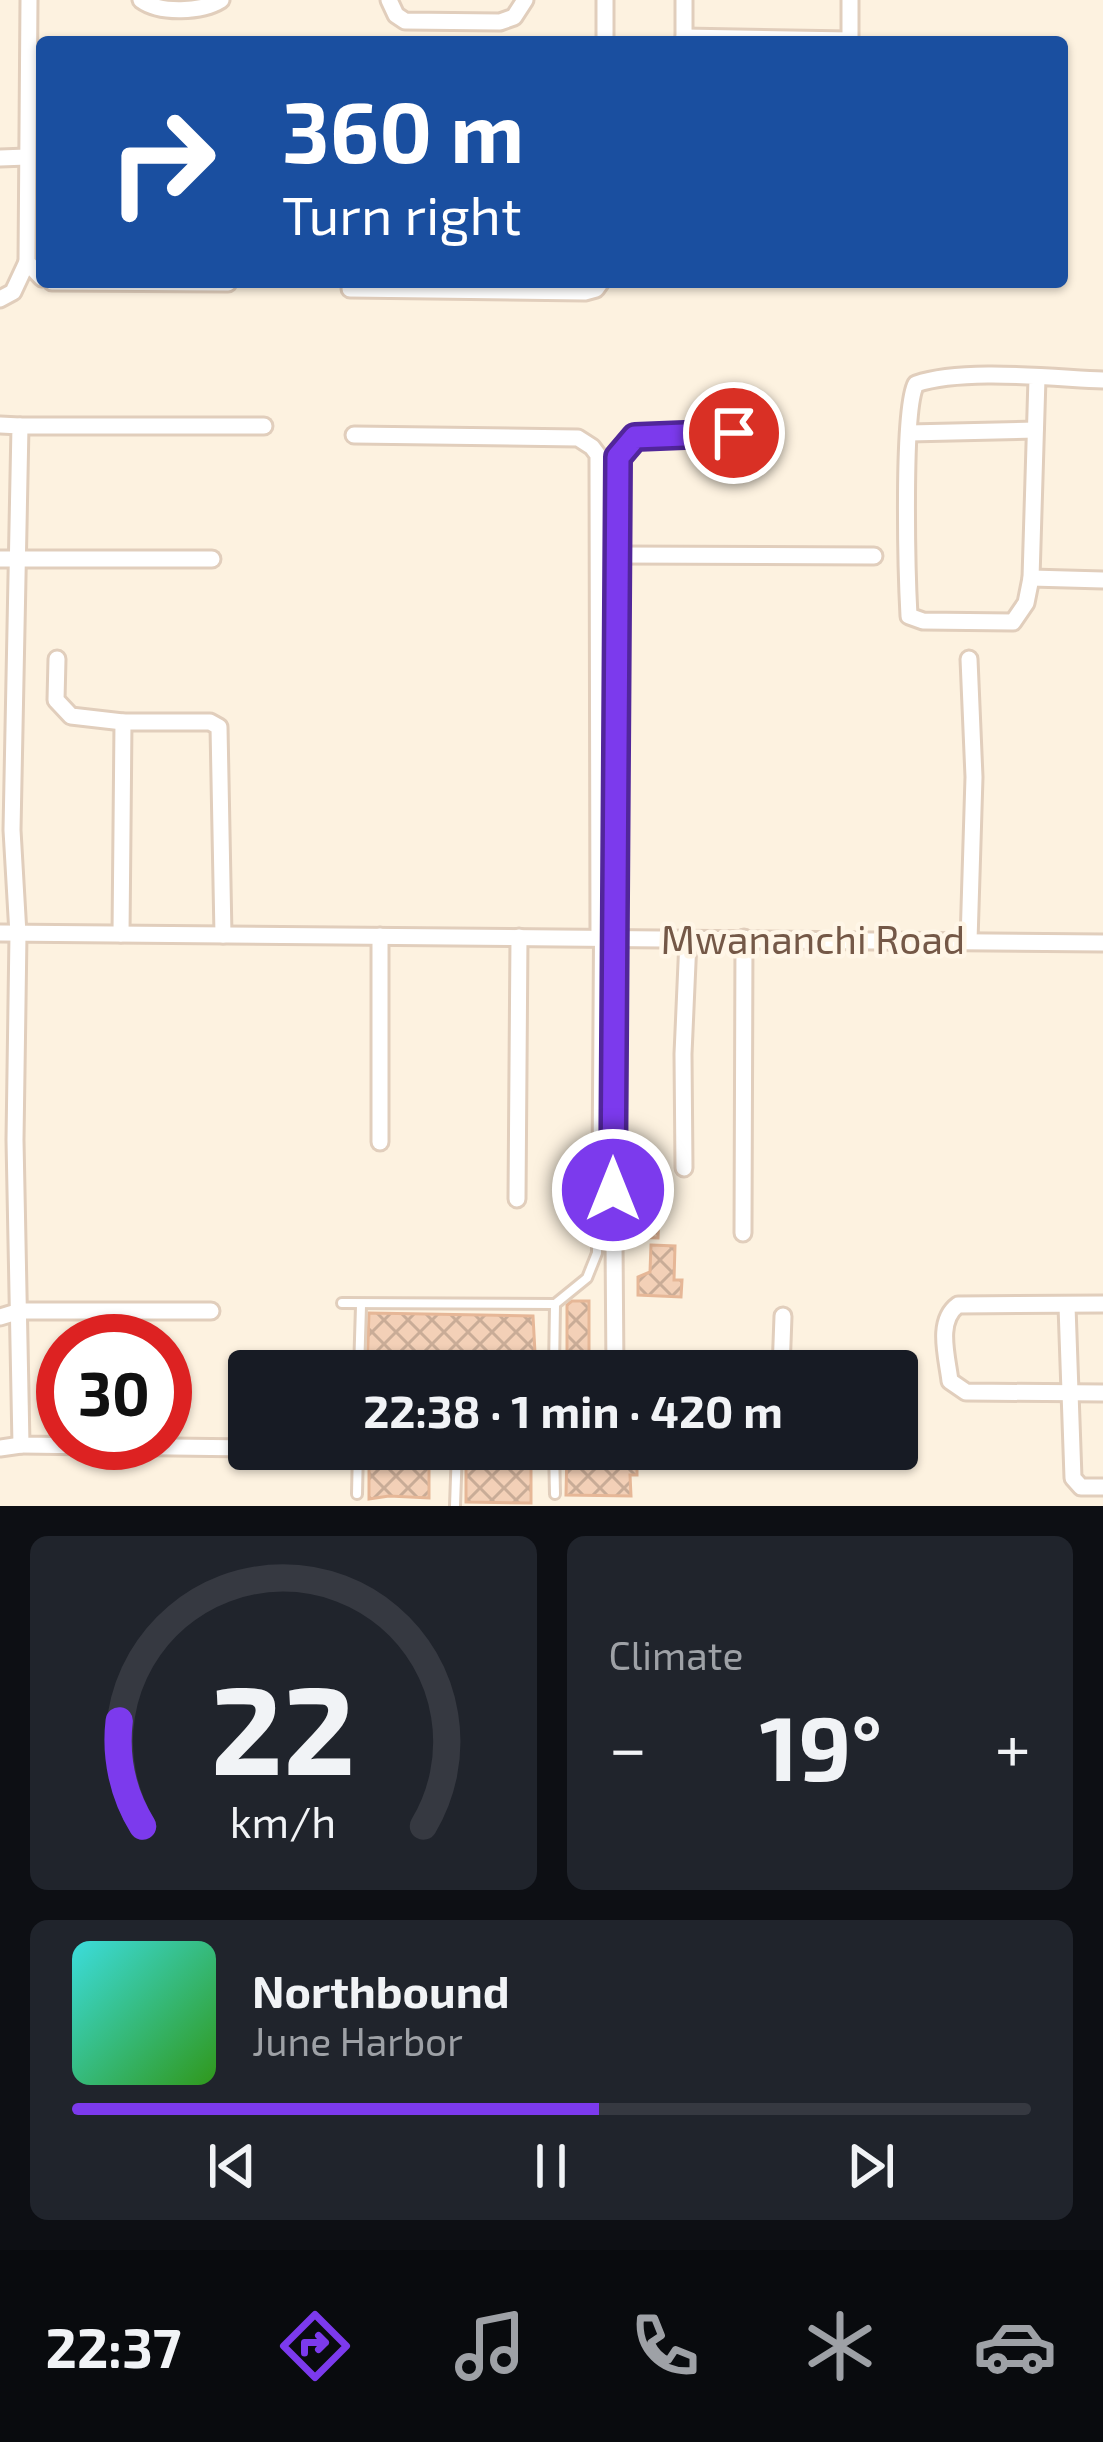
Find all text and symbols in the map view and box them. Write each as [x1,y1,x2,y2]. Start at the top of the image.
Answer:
text: 360 m [282,79,524,180]
icon: right [84,84,240,240]
text: Turn right [282,181,522,246]
pin [683,382,785,484]
icon: arrive [701,400,767,466]
street label: Mwananchi Road [661,915,965,962]
position arrow [550,1127,676,1253]
speed limit sign: 30 [36,1314,192,1470]
text: 22:38 · 1 min · 420 m [363,1383,783,1437]
text: Climate [609,1631,743,1678]
text: 22 [211,1650,356,1800]
text: 19° [759,1691,882,1799]
text: − [609,1706,647,1785]
text: + [995,1706,1031,1785]
text: km/h [230,1795,336,1847]
text: Northbound [252,1963,510,2017]
text: June Harbor [252,2017,463,2064]
icon: previous [199,2133,265,2199]
icon: pause [518,2133,584,2199]
icon: next [838,2133,904,2199]
icon: directions [273,2304,357,2388]
icon: music [448,2304,532,2388]
icon: phone [623,2304,707,2388]
icon: climate [798,2304,882,2388]
icon: car [973,2304,1057,2388]
text: 22:37 [46,2314,181,2379]

